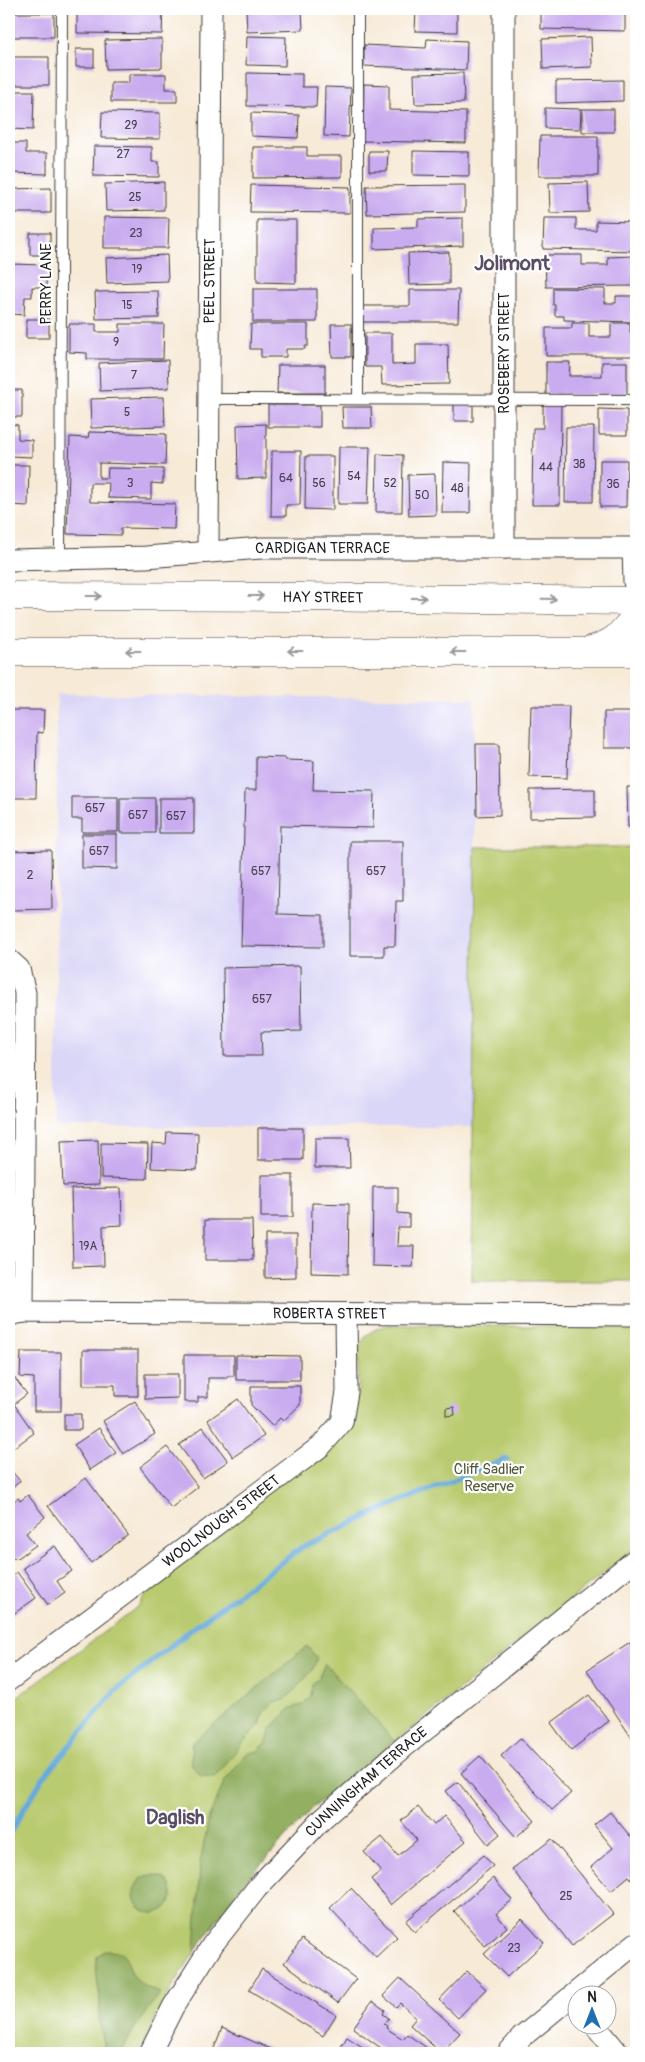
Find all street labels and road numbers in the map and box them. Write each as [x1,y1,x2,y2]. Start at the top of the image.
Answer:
street label: PEEL STREET [200,238,219,324]
street label: PERRY LANE [37,243,56,325]
street label: ROSEBERY STREET [495,292,514,414]
street label: CARDIGAN TERRACE [255,538,390,558]
street label: HAY STREET [282,587,364,607]
street label: ROBERTA STREET [273,1304,387,1323]
street label: WOOLNOUGH STREET [158,1471,284,1571]
street label: CUNNINGHAM TERRACE [301,1722,431,1841]

